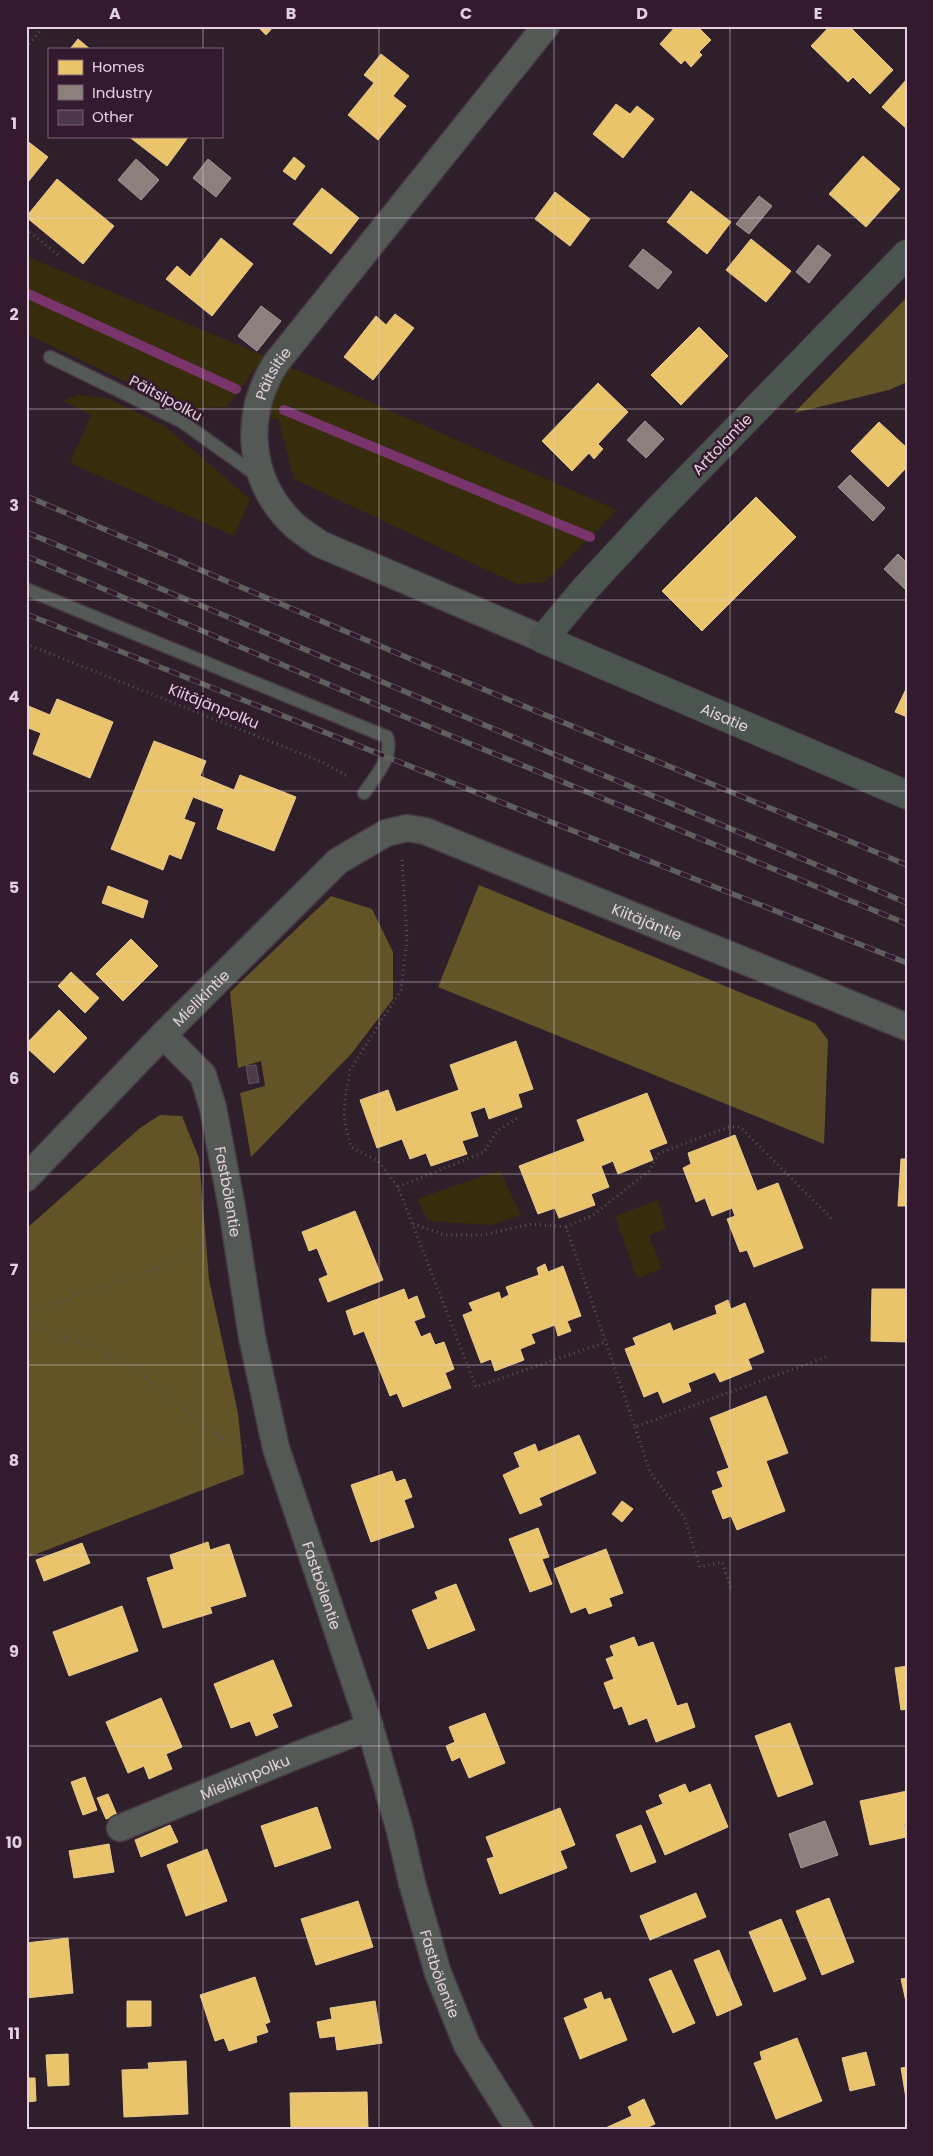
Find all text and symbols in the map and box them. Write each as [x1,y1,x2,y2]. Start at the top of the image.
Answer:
text: A [109,2,121,25]
text: B [286,2,296,25]
text: C [460,2,472,25]
text: D [636,2,648,25]
text: E [814,2,822,25]
legend [48,48,222,138]
text: Homes [92,56,145,77]
text: Industry [92,82,153,103]
text: Other [92,106,134,127]
text: 1 [11,112,17,135]
text: 2 [9,303,19,326]
street label: Päitsitie [250,342,296,402]
street label: Päitsipolku [126,370,206,426]
street label: Arttolantie [687,409,757,479]
text: 3 [9,494,19,517]
street label: Kiitäjänpolku [165,678,263,734]
text: 4 [9,685,20,708]
street label: Aisatie [698,697,752,737]
text: 5 [9,876,19,899]
street label: Kiitäjäntie [609,898,685,945]
street label: Mielikintie [167,965,234,1031]
text: 6 [9,1067,19,1090]
street label: Fastbölentie [210,1144,247,1238]
text: 7 [10,1258,19,1281]
text: 8 [9,1449,19,1472]
street label: Fastbölentie [298,1539,347,1632]
text: 9 [9,1640,19,1663]
street label: Mielikinpolku [197,1749,293,1804]
text: 10 [6,1831,22,1854]
street label: Fastbölentie [416,1927,465,2021]
text: 11 [8,2022,20,2045]

